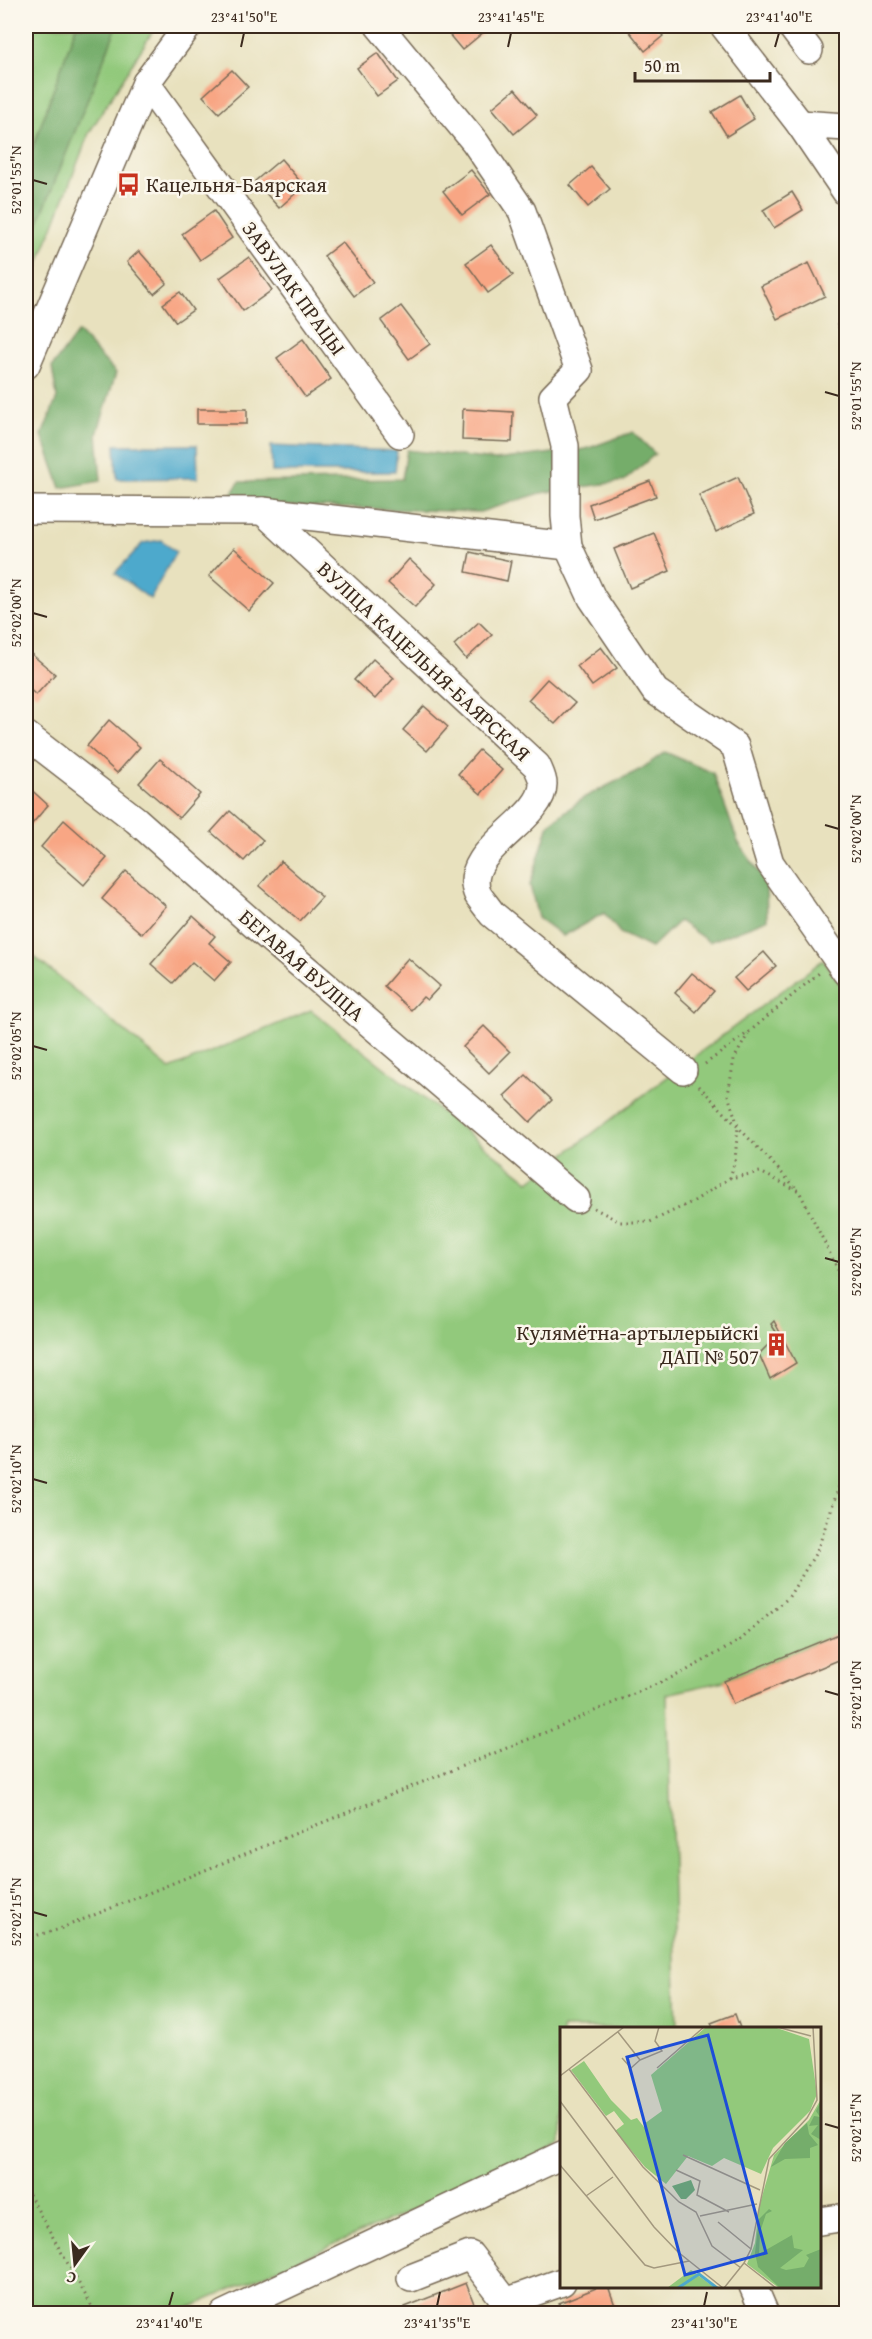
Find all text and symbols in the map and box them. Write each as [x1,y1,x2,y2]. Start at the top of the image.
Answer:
text: 23°41'50"E [211,6,278,27]
text: 23°41'45"E [478,6,545,27]
text: 23°41'40"E [746,6,813,27]
scale bar [635,45,770,83]
text: 50 m [644,52,680,79]
text: 52°01'55"N [5,145,26,214]
place label: Кацельня-Баярская [146,169,327,200]
bus stop icon: Кацельня-Баярская [115,171,141,197]
street label: ЗАВУЛАК ПРАЦЫ [235,214,353,362]
text: 52°01'55"N [845,361,866,430]
street label: ВУЛІЦА КАЦЕЛЬНЯ-БАЯРСКАЯ [311,554,537,768]
text: 52°02'00"N [5,578,26,647]
text: 52°02'00"N [845,794,866,863]
street label: БЕГАВАЯ ВУЛІЦА [232,902,372,1029]
text: 52°02'05"N [5,1011,26,1080]
text: 52°02'05"N [845,1227,866,1296]
place label: Кулямётна-артылерыйскі ДАП № 507 [517,1317,759,1372]
building icon: Кулямётна-артылерыйскі ДАП № 507 [764,1331,790,1357]
text: 52°02'10"N [5,1444,26,1513]
text: 52°02'10"N [845,1660,866,1729]
text: 52°02'15"N [5,1877,26,1946]
inset map [560,2027,821,2288]
text: 52°02'15"N [845,2093,866,2162]
north arrow [45,2234,105,2294]
text: С [64,2266,79,2291]
text: 23°41'40"E [136,2312,203,2333]
text: 23°41'35"E [404,2312,471,2333]
text: 23°41'30"E [671,2312,738,2333]

